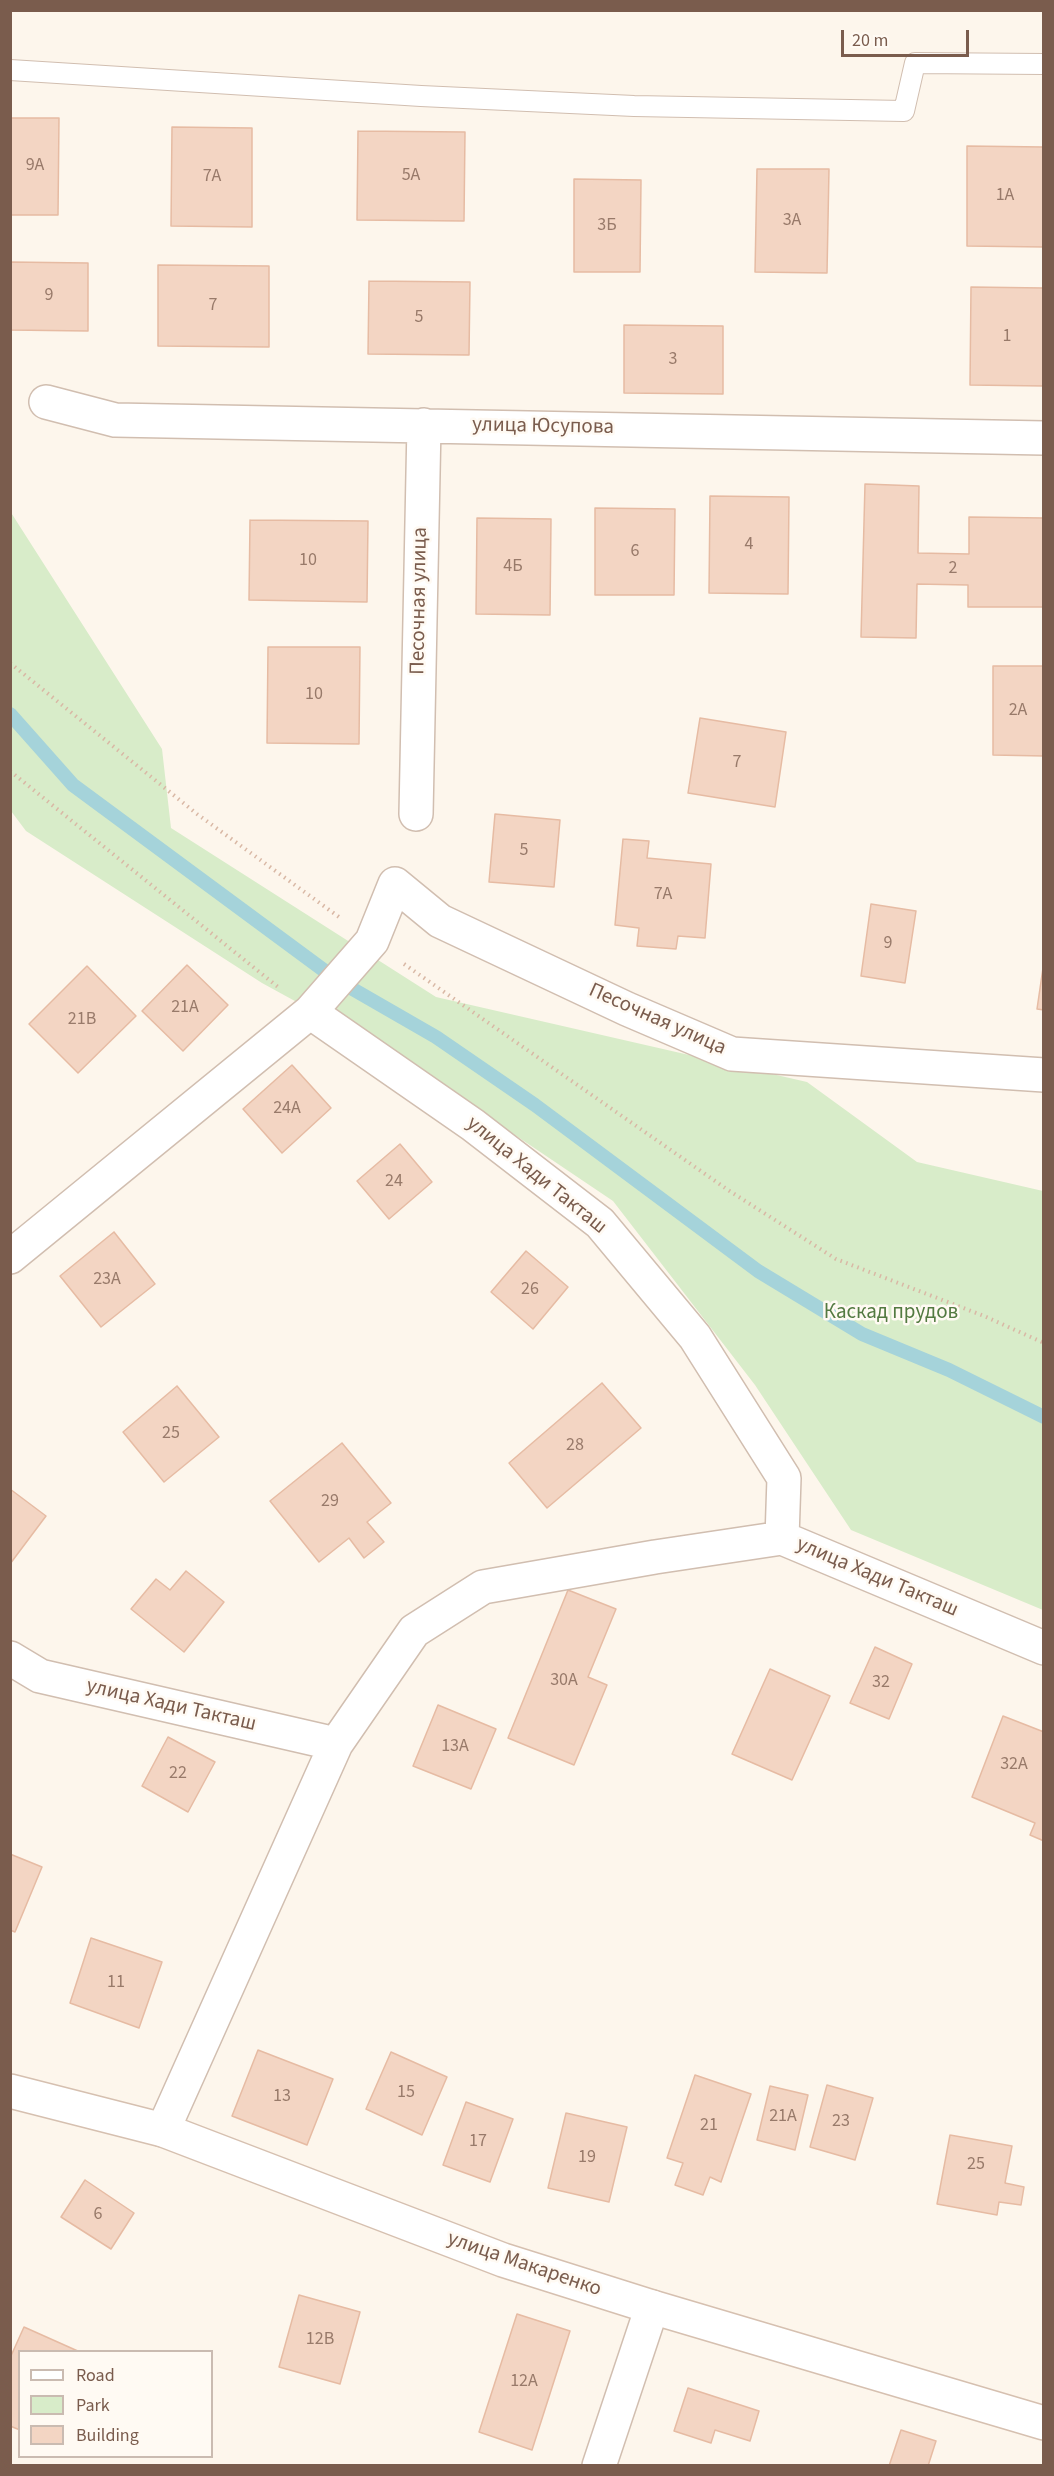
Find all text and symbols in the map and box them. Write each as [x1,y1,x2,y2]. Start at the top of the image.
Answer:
scale bar [844,18,972,56]
text: 20 m [852,28,888,53]
house number: 9А [26,155,44,177]
house number: 5А [402,165,420,187]
house number: 7А [203,166,221,188]
house number: 1А [996,185,1014,207]
house number: 3А [783,210,801,232]
house number: 3Б [597,215,617,237]
house number: 9 [45,285,53,307]
house number: 7 [209,295,217,317]
house number: 5 [415,307,423,329]
house number: 1 [1003,326,1011,348]
house number: 3 [669,349,677,371]
street label: улица Юсупова [472,413,614,441]
street label: Песочная улица [406,527,434,675]
house number: 4 [745,534,753,556]
house number: 6 [631,541,639,563]
house number: 10 [299,550,317,572]
house number: 4Б [503,556,523,578]
house number: 2 [949,558,957,580]
house number: 10 [305,684,323,706]
house number: 2А [1009,700,1027,722]
house number: 7 [733,752,741,774]
house number: 5 [520,840,528,862]
house number: 7А [654,884,672,906]
house number: 9 [884,933,892,955]
street label: Песочная улица [584,978,730,1062]
house number: 21А [171,997,199,1019]
house number: 21В [68,1009,96,1031]
house number: 24А [273,1098,301,1120]
street label: улица Хади Такташ [461,1112,611,1240]
house number: 24 [385,1171,403,1193]
house number: 23А [93,1269,121,1291]
house number: 26 [521,1279,539,1301]
park label: Каскад прудов [824,1300,958,1326]
house number: 25 [162,1423,180,1445]
house number: 28 [566,1435,584,1457]
house number: 29 [321,1491,339,1513]
street label: улица Хади Такташ [792,1533,962,1623]
house number: 30А [550,1670,578,1692]
house number: 32 [872,1672,890,1694]
street label: улица Хади Такташ [84,1674,258,1738]
house number: 13А [441,1736,469,1758]
house number: 32А [1000,1754,1028,1776]
house number: 22 [169,1763,187,1785]
house number: 11 [107,1972,125,1994]
house number: 15 [397,2082,415,2104]
house number: 13 [273,2086,291,2108]
house number: 21А [769,2106,797,2128]
house number: 23 [832,2111,850,2133]
house number: 21 [700,2115,718,2137]
house number: 17 [469,2131,487,2153]
house number: 19 [578,2147,596,2169]
house number: 25 [967,2154,985,2176]
house number: 6 [94,2204,102,2226]
street label: улица Макаренко [444,2227,604,2303]
house number: 12В [306,2329,334,2351]
legend [18,2350,213,2458]
text: Road [76,2363,115,2388]
house number: 12А [510,2371,538,2393]
text: Park [76,2393,110,2418]
text: Building [76,2423,139,2448]

